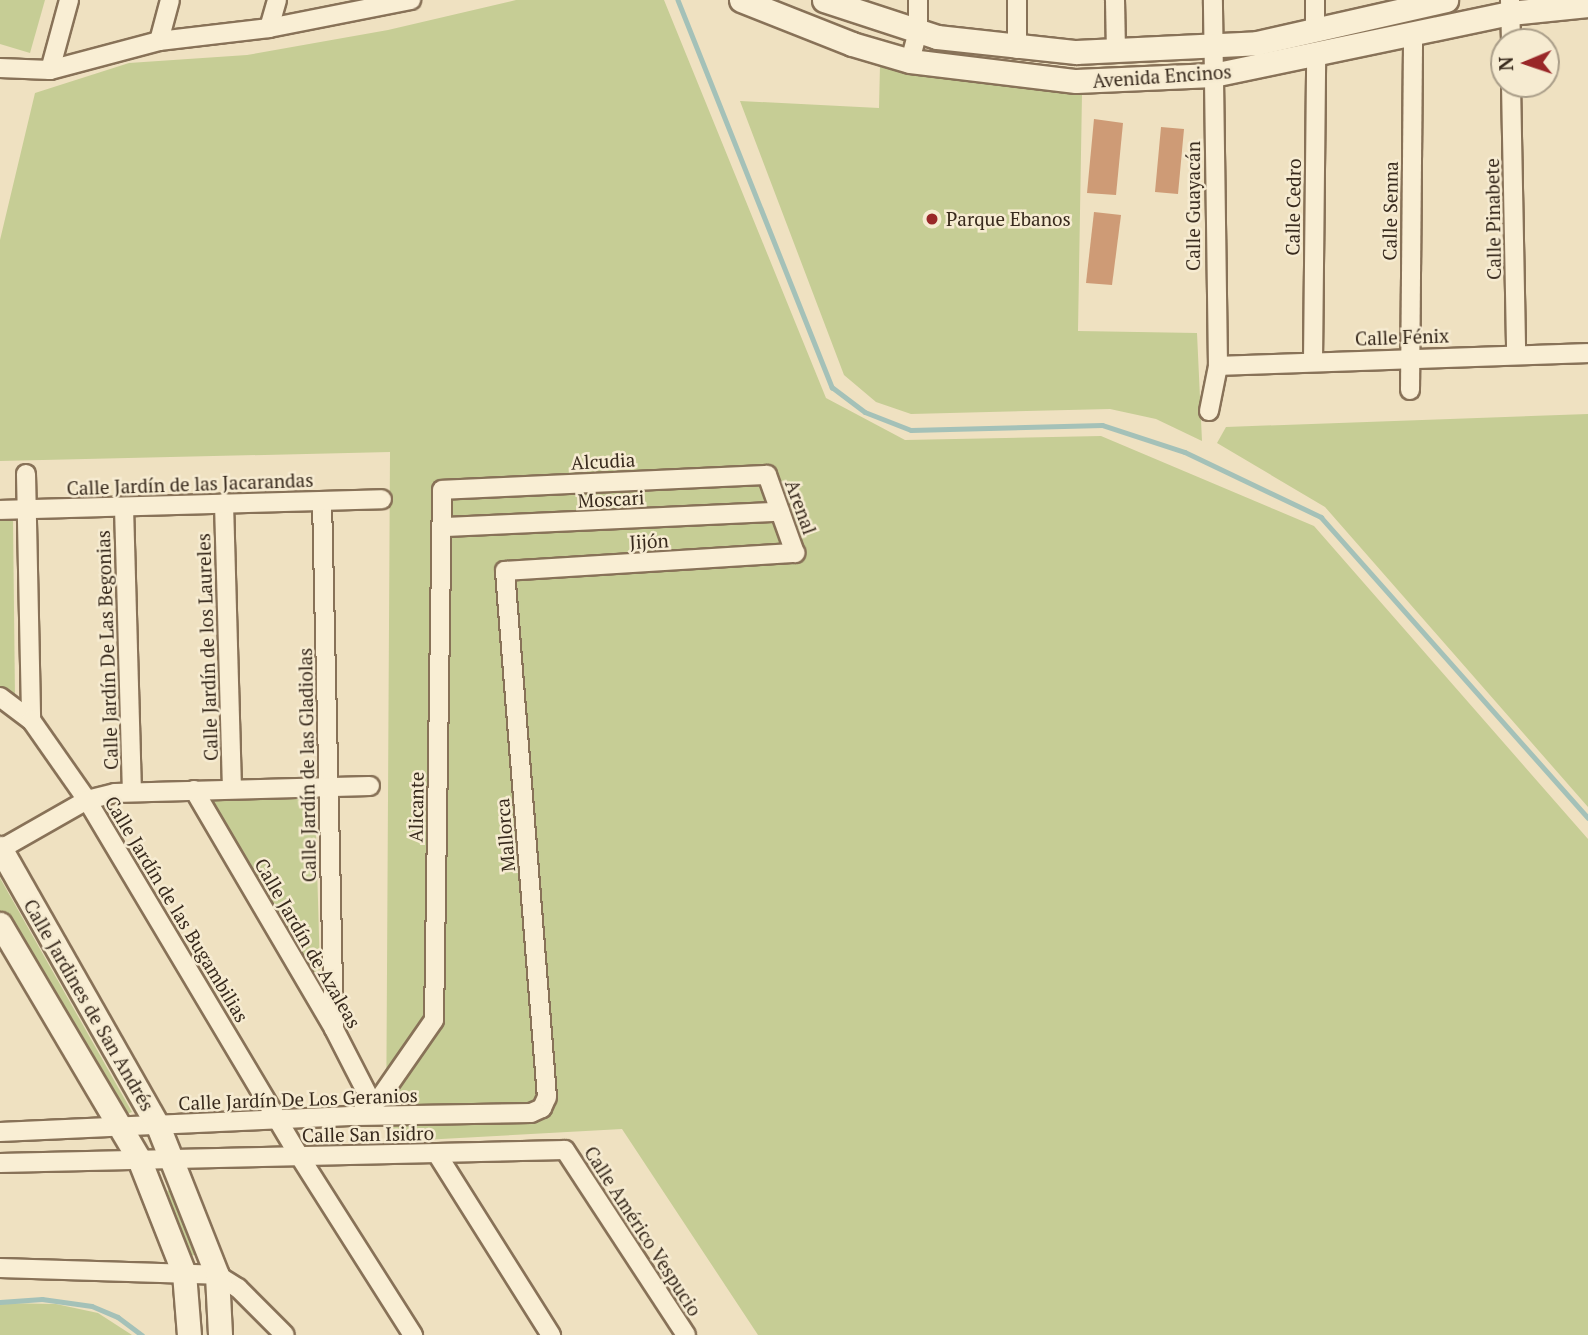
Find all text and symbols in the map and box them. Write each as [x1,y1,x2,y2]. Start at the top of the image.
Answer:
north arrow [1490,28,1560,98]
text: N [1493,56,1518,71]
street label: Avenida Encinos [1092,60,1232,92]
street label: Calle Guayacán [1182,141,1204,271]
street label: Calle Cedro [1281,158,1305,256]
street label: Calle Pinabete [1481,158,1505,280]
street label: Calle Senna [1378,161,1402,261]
place label: Parque Ebanos [946,208,1071,230]
marker: Parque Ebanos [924,211,940,227]
street label: Calle Fénix [1355,324,1449,350]
street label: Alcudia [570,448,636,474]
street label: Calle Jardín de las Jacarandas [66,468,314,500]
street label: Arenal [781,477,821,537]
street label: Moscari [577,486,645,512]
street label: Jijón [629,529,669,553]
street label: Calle Jardín De Las Begonias [91,530,123,770]
street label: Calle Jardín de los Laureles [192,533,222,761]
street label: Calle Jardín de las Gladiolas [294,648,320,882]
street label: Alicante [404,771,428,843]
street label: Calle Jardín de las Bugambilias [100,792,254,1026]
street label: Mallorca [490,797,520,873]
street label: Calle Jardín de Azaleas [250,854,366,1032]
street label: Calle Jardines de San Andrés [19,895,159,1115]
street label: Calle Jardín De Los Geranios [178,1083,418,1115]
street label: Calle San Isidro [302,1121,434,1147]
street label: Calle Américo Vespucio [579,1141,707,1321]

